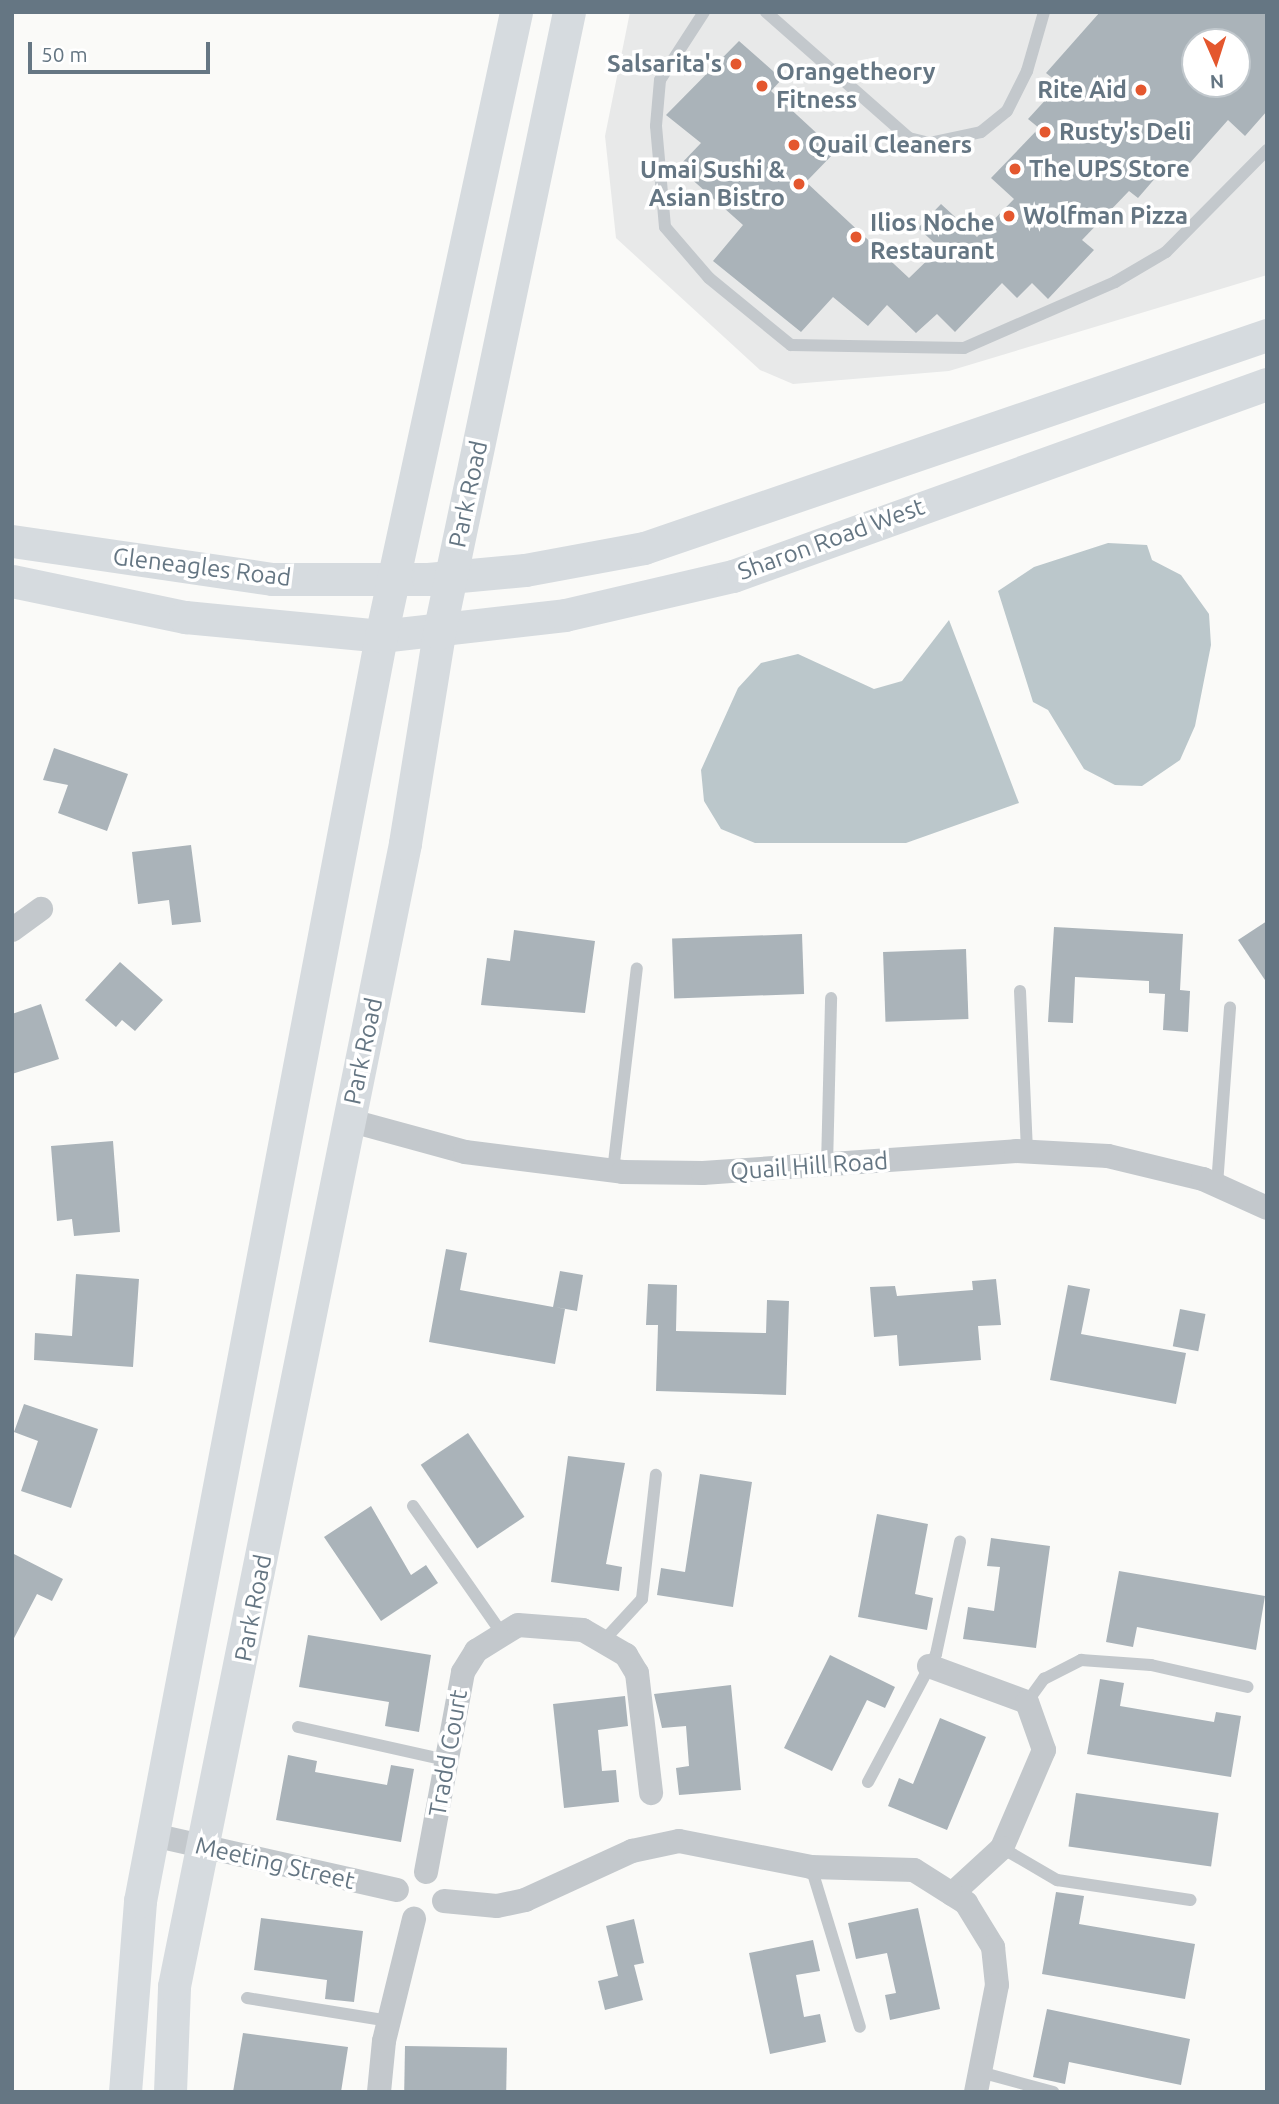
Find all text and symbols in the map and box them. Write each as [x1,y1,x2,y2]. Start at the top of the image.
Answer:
scale bar [32,28,214,72]
north arrow [1181,28,1251,98]
text: 50 m [41,42,88,66]
place label: Salsarita's [607,50,722,78]
marker: Salsarita's [728,56,744,72]
place label: Orangetheory Fitness [776,58,936,114]
text: N [1209,71,1225,93]
place label: Rite Aid [1037,76,1127,104]
marker: Orangetheory Fitness [754,78,770,94]
marker: Rite Aid [1133,82,1149,98]
place label: Rusty's Deli [1059,118,1191,146]
marker: Rusty's Deli [1037,124,1053,140]
place label: Quail Cleaners [808,131,972,159]
marker: Quail Cleaners [786,137,802,153]
place label: The UPS Store [1029,155,1190,183]
place label: Umai Sushi & Asian Bistro [640,156,785,212]
marker: The UPS Store [1007,161,1023,177]
marker: Umai Sushi & Asian Bistro [791,176,807,192]
place label: Wolfman Pizza [1023,202,1188,230]
marker: Wolfman Pizza [1001,208,1017,224]
place label: Ilios Noche Restaurant [870,209,995,265]
marker: Ilios Noche Restaurant [848,229,864,245]
street label: Park Road [443,438,493,550]
street label: Sharon Road West [734,492,928,586]
street label: Gleneagles Road [111,542,293,592]
street label: Park Road [338,995,388,1107]
street label: Quail Hill Road [729,1146,889,1186]
street label: Park Road [229,1552,277,1664]
street label: Tradd Court [423,1687,473,1819]
street label: Meeting Street [193,1831,357,1895]

